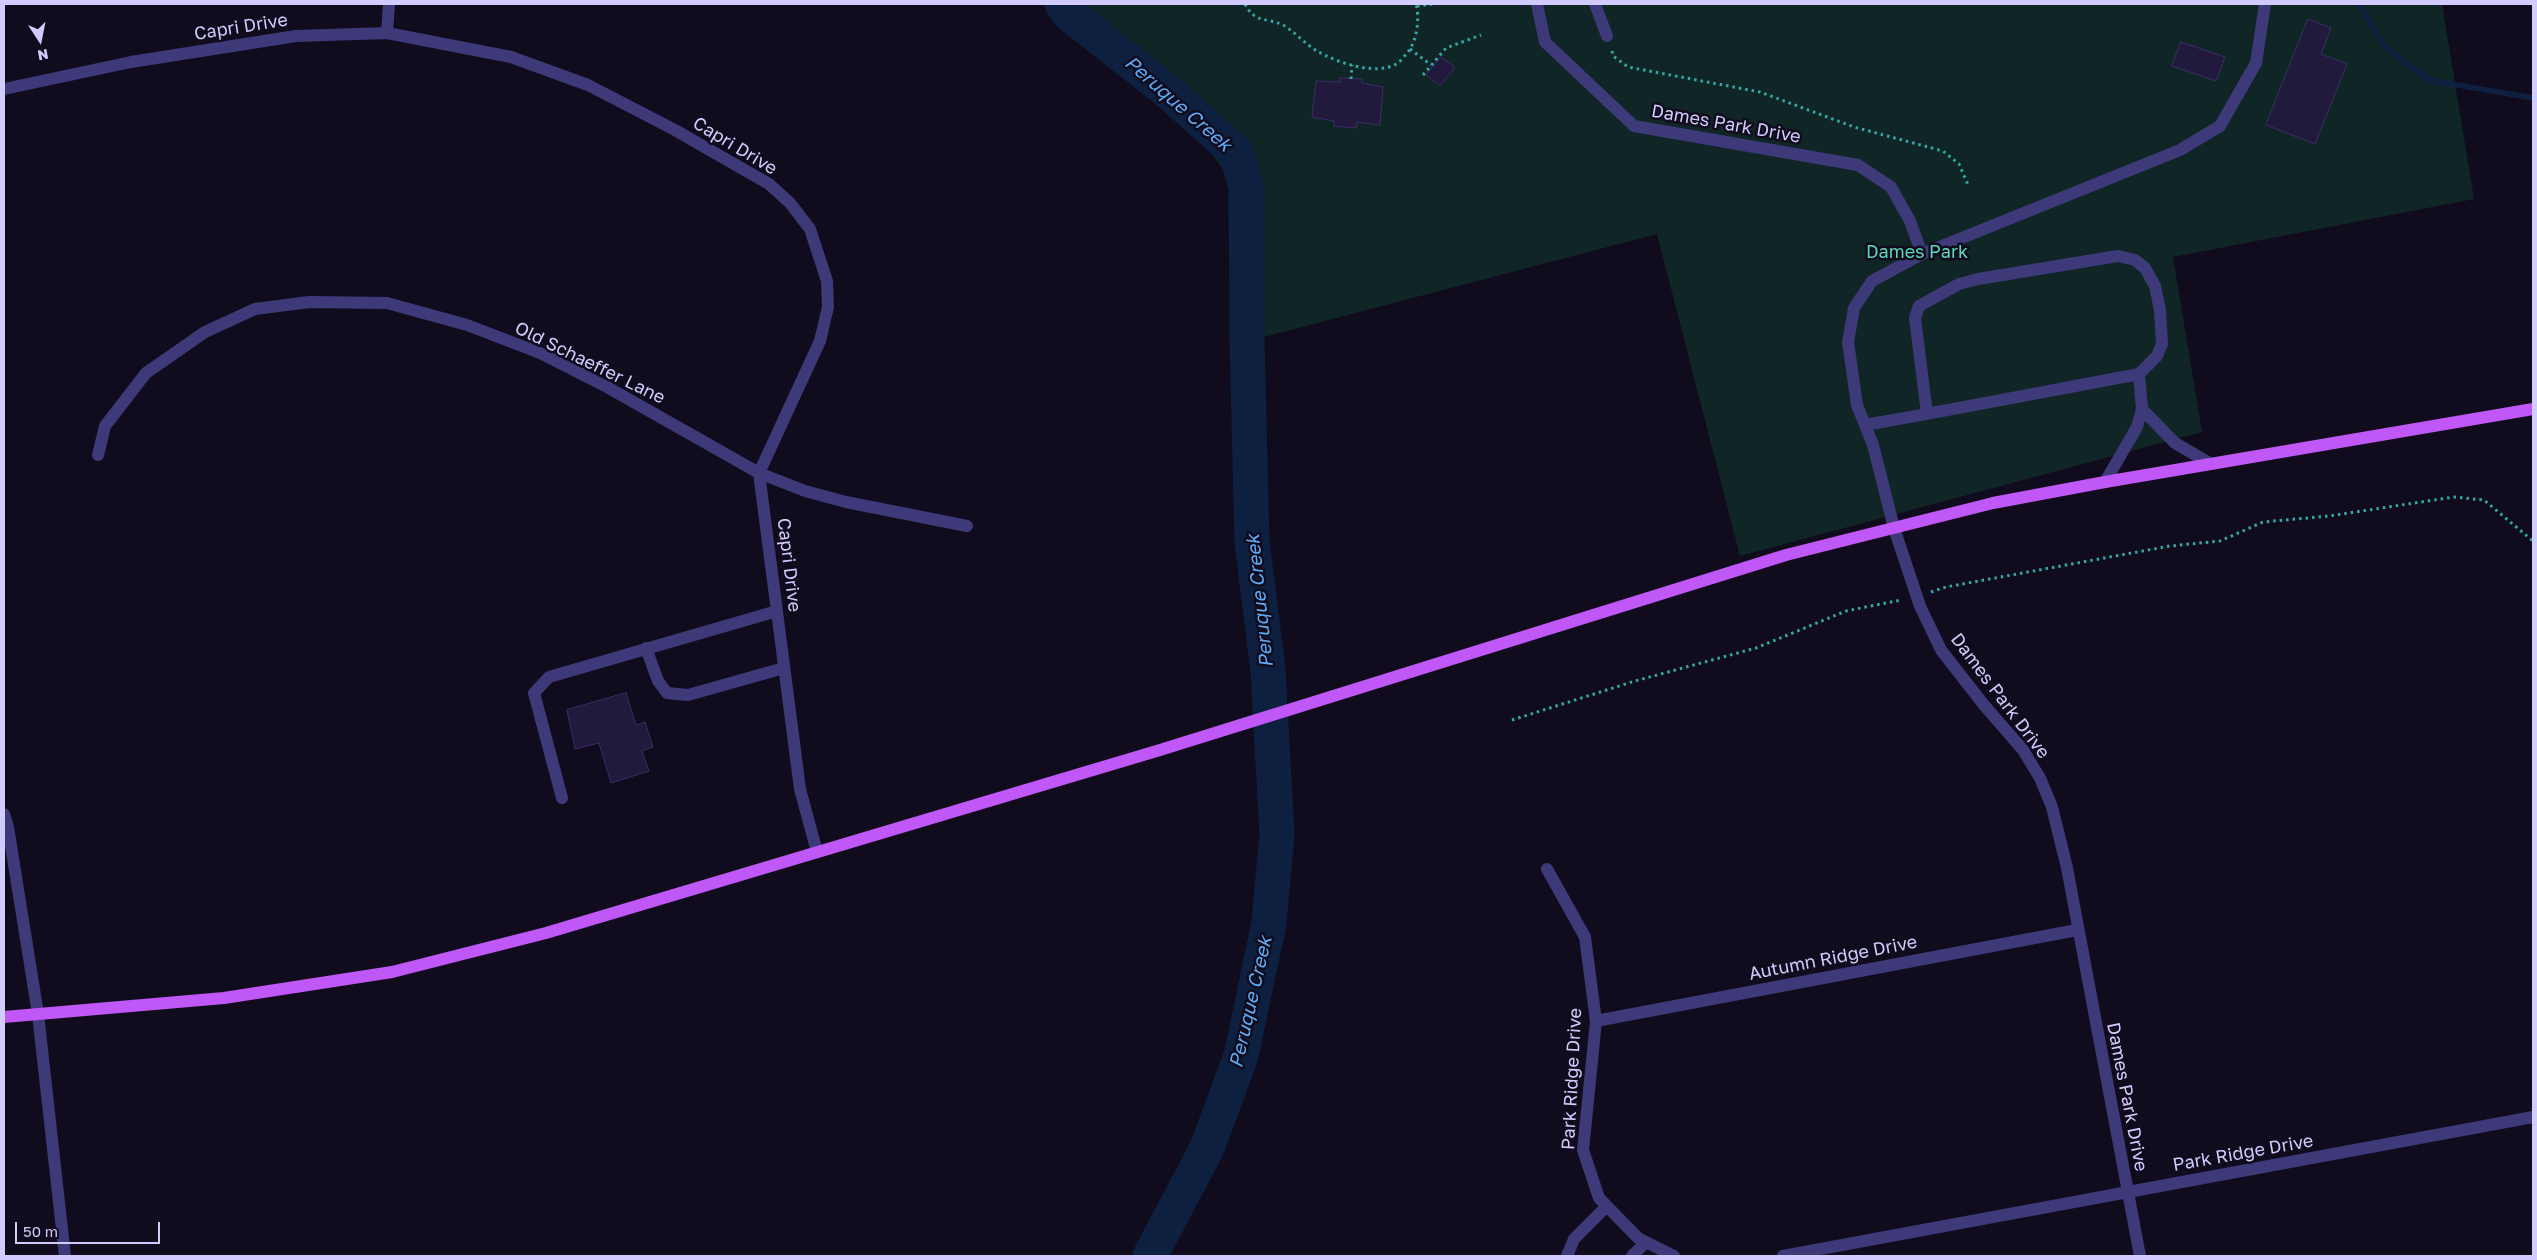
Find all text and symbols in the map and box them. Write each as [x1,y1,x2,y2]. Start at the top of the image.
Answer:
street label: Capri Drive [193,9,289,45]
north arrow [15,15,65,65]
text: N [36,46,50,65]
water label: Peruque Creek [1120,51,1236,157]
street label: Dames Park Drive [1650,100,1802,148]
street label: Capri Drive [689,112,781,180]
park label: Dames Park [1866,241,1968,263]
street label: Old Schaeffer Lane [511,317,669,409]
street label: Capri Drive [773,517,805,613]
water label: Peruque Creek [1242,533,1278,669]
street label: Dames Park Drive [1946,629,2054,763]
street label: Autumn Ridge Drive [1747,931,1919,985]
water label: Peruque Creek [1225,934,1277,1070]
street label: Park Ridge Drive [1557,1007,1587,1151]
street label: Dames Park Drive [2102,1021,2152,1173]
street label: Park Ridge Drive [2171,1130,2315,1176]
scale bar [18,1212,162,1244]
text: 50 m [23,1222,58,1240]

